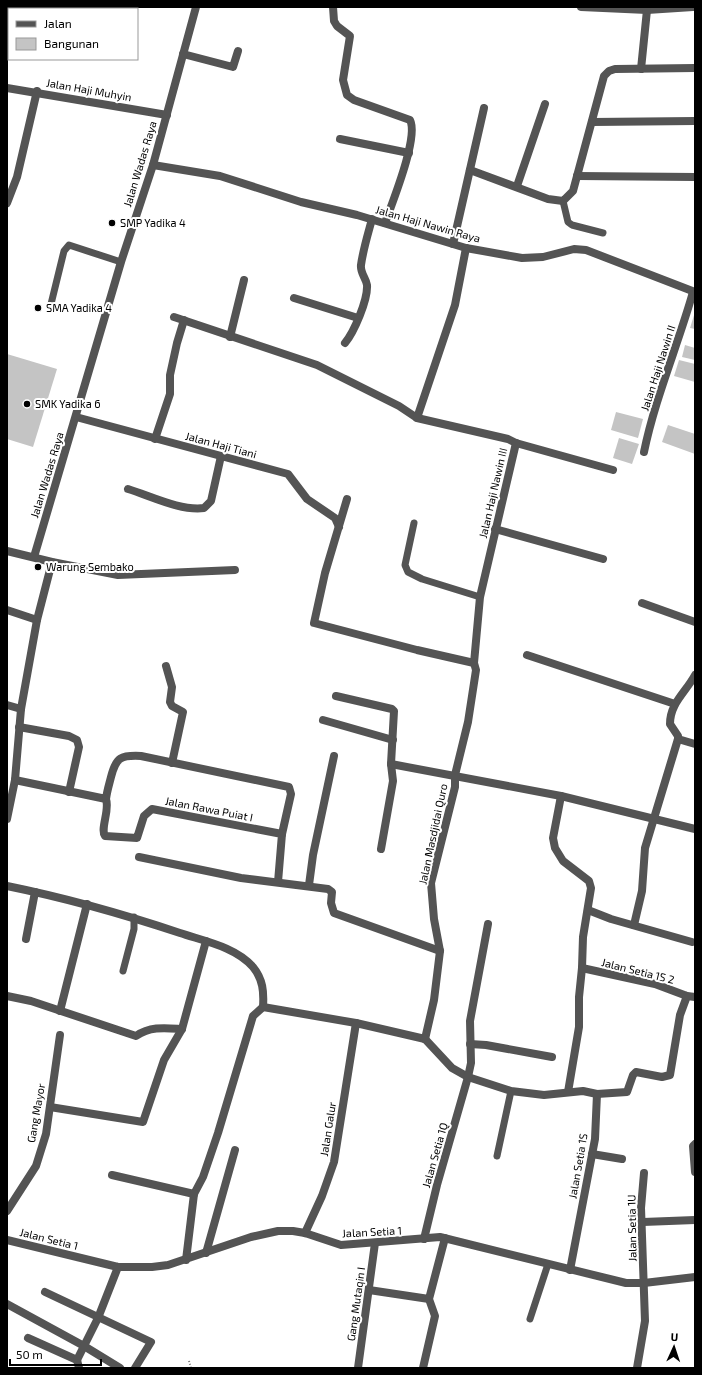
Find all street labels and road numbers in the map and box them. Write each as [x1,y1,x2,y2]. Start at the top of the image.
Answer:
street label: Jalan Haji Muhyin [45,76,133,104]
street label: Jalan Wadas Raya [120,119,159,208]
street label: Jalan Haji Nawin Raya [374,202,482,246]
street label: Jalan Haji Nawin II [638,323,678,413]
street label: Jalan Haji Tiani [184,429,258,461]
street label: Jalan Wadas Raya [27,430,66,519]
street label: Jalan Haji Nawin III [476,446,510,540]
street label: Jalan Masdjidai Quro [415,782,451,886]
street label: Jalan Rawa Puiat I [164,794,254,823]
street label: Jalan Setia 1S 2 [600,955,676,986]
street label: Gang Mayor [24,1082,47,1144]
street label: Jalan Galur [317,1100,338,1157]
street label: Jalan Setia 1Q [419,1121,451,1189]
street label: Jalan Setia 1S [565,1132,590,1200]
street label: Jalan Setia 1U [624,1194,639,1262]
street label: Jalan Setia 1 [342,1223,402,1240]
street label: Jalan Setia 1 [19,1225,80,1252]
street label: Gang Mutaqin I [344,1266,367,1342]

